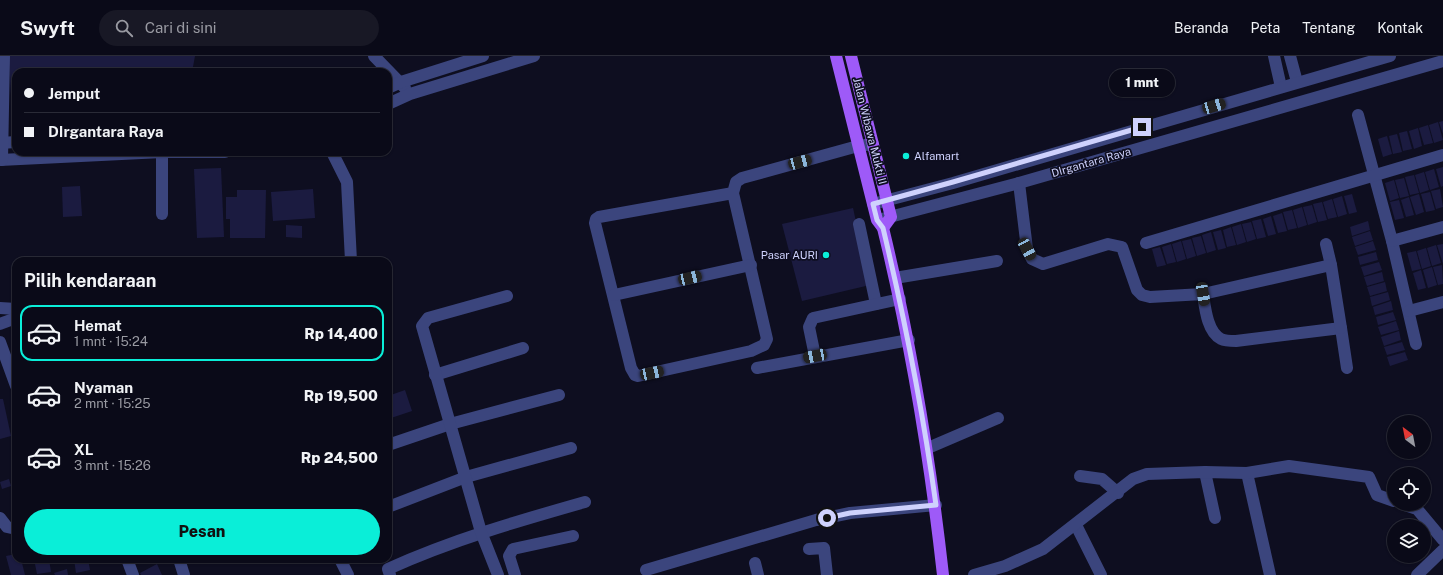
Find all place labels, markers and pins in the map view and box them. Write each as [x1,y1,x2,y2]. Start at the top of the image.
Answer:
place label: Alfamart [914,150,959,162]
marker: Alfamart [901,151,911,161]
place label: Pasar AURI [761,249,818,261]
marker: Pasar AURI [821,250,831,260]

